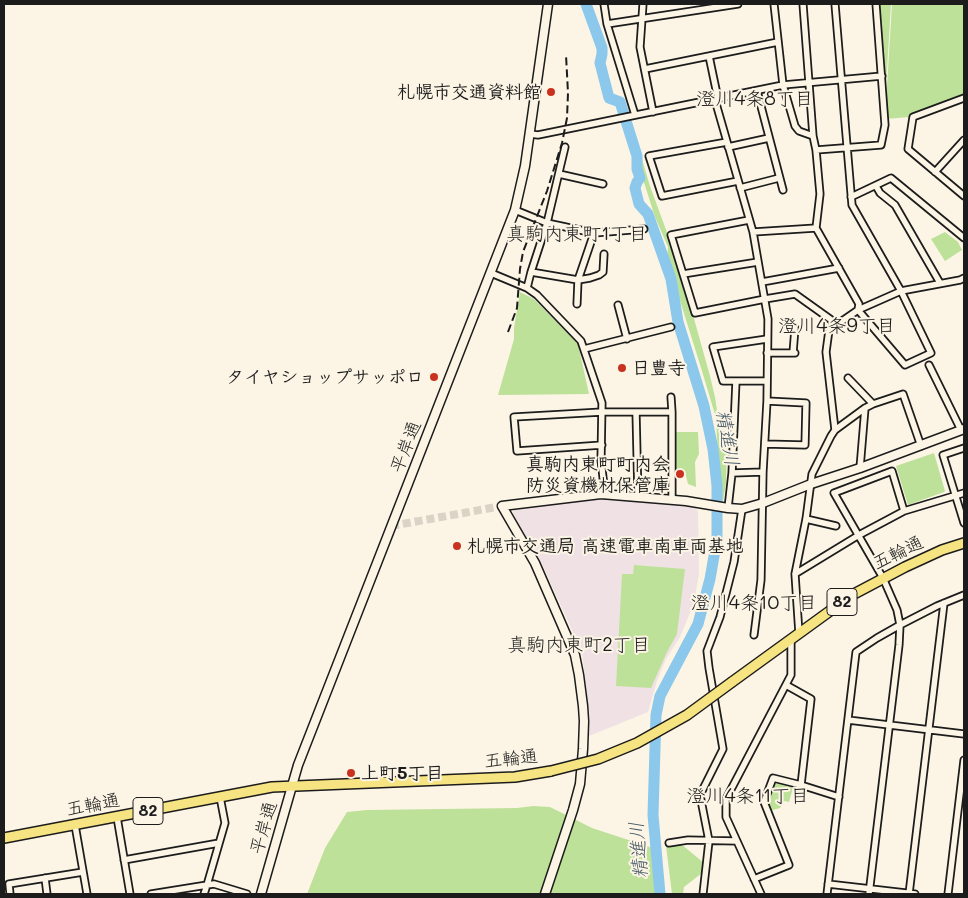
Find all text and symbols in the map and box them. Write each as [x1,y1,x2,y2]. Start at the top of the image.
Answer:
place label: 札幌市交通資料館 [397,81,541,103]
marker: 札幌市交通資料館 [545,86,557,98]
district label: 澄川4条8丁目 [696,88,814,110]
district label: 真駒内東町1丁目 [506,223,648,245]
district label: 澄川4条9丁目 [778,315,896,337]
place label: 日豊寺 [632,357,686,379]
marker: 日豊寺 [616,362,628,374]
place label: タイヤショップサッポロ [226,366,424,388]
marker: タイヤショップサッポロ [428,371,440,383]
water label: 精進川 [711,408,743,468]
street label: 平岸通 [386,418,426,476]
place label: 真駒内東町町内会 防災資機材保管庫 [526,453,670,496]
marker: 真駒内東町町内会 防災資機材保管庫 [674,468,686,480]
street label: 五輪通 [869,531,927,575]
place label: 札幌市交通局 高速電車南車両基地 [467,535,743,557]
marker: 札幌市交通局 高速電車南車両基地 [451,540,463,552]
road number: 82 [827,588,857,616]
district label: 澄川4条10丁目 [691,592,817,614]
district label: 真駒内東町2丁目 [507,634,651,656]
street label: 五輪通 [483,745,539,773]
place label: 上町5丁目 [361,762,444,784]
marker: 上町5丁目 [345,767,357,779]
district label: 澄川4条11丁目 [686,785,810,807]
street label: 五輪通 [64,789,122,821]
road number: 82 [133,798,163,824]
street label: 平岸通 [246,799,282,857]
water label: 精進川 [625,821,653,879]

